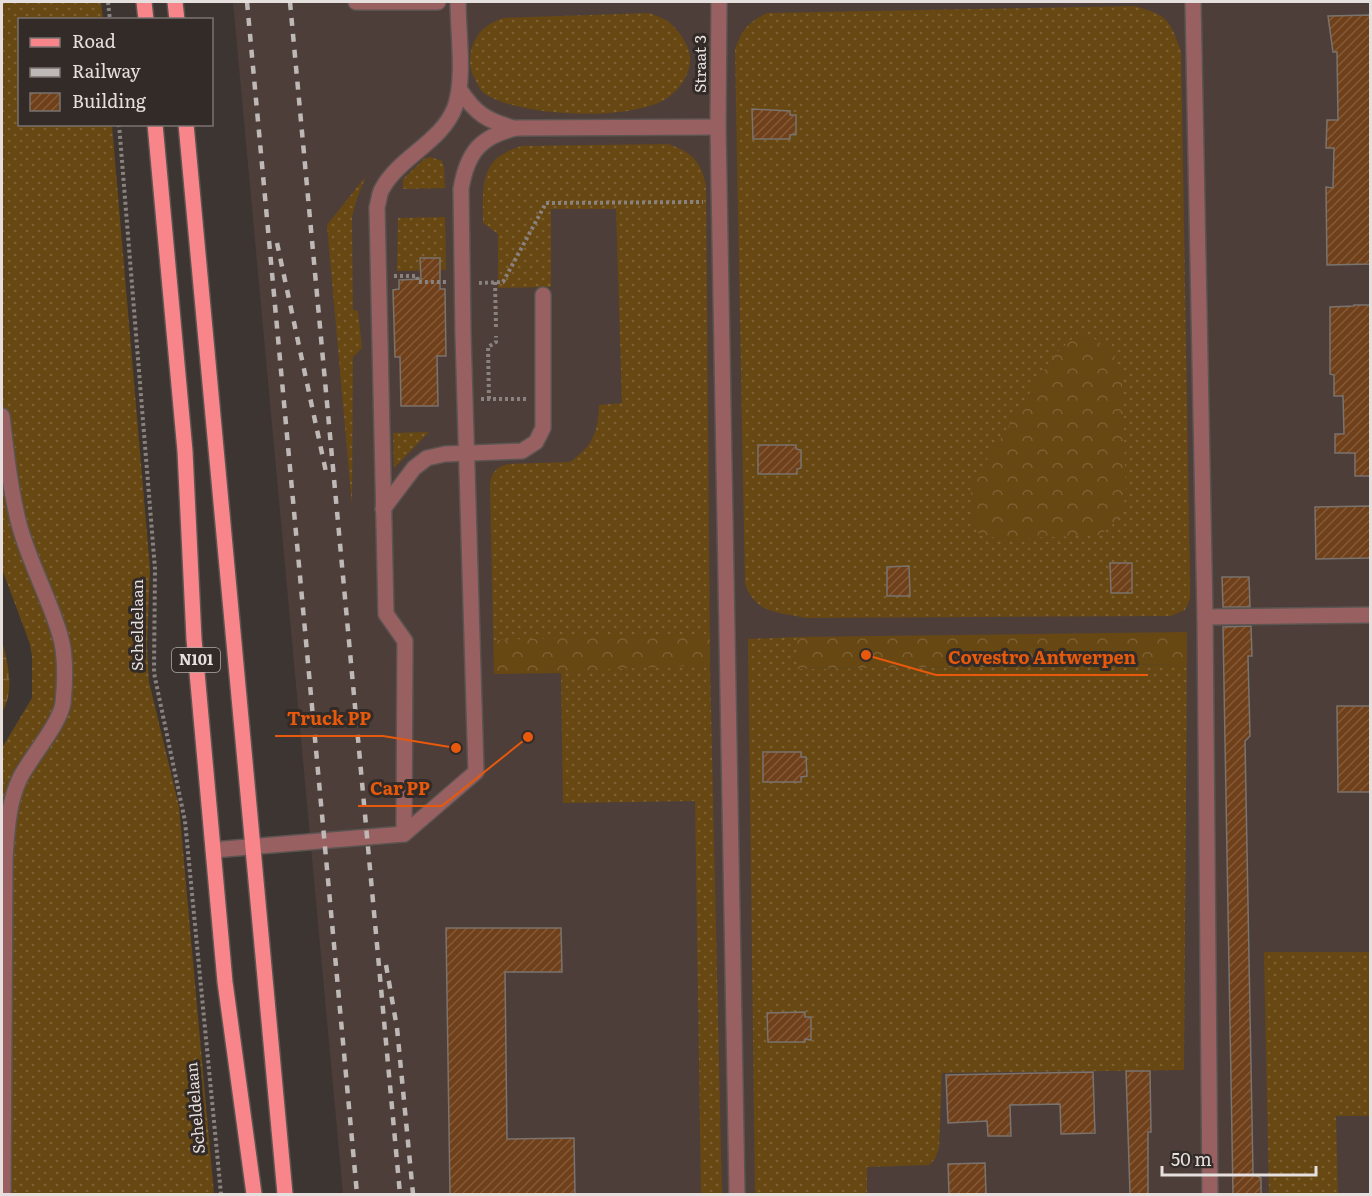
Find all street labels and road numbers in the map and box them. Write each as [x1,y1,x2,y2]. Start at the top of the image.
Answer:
street label: Straat 3 [687,35,711,93]
street label: Scheldelaan [124,579,148,671]
road number: N101 [172,648,220,672]
street label: Scheldelaan [178,1061,210,1155]

